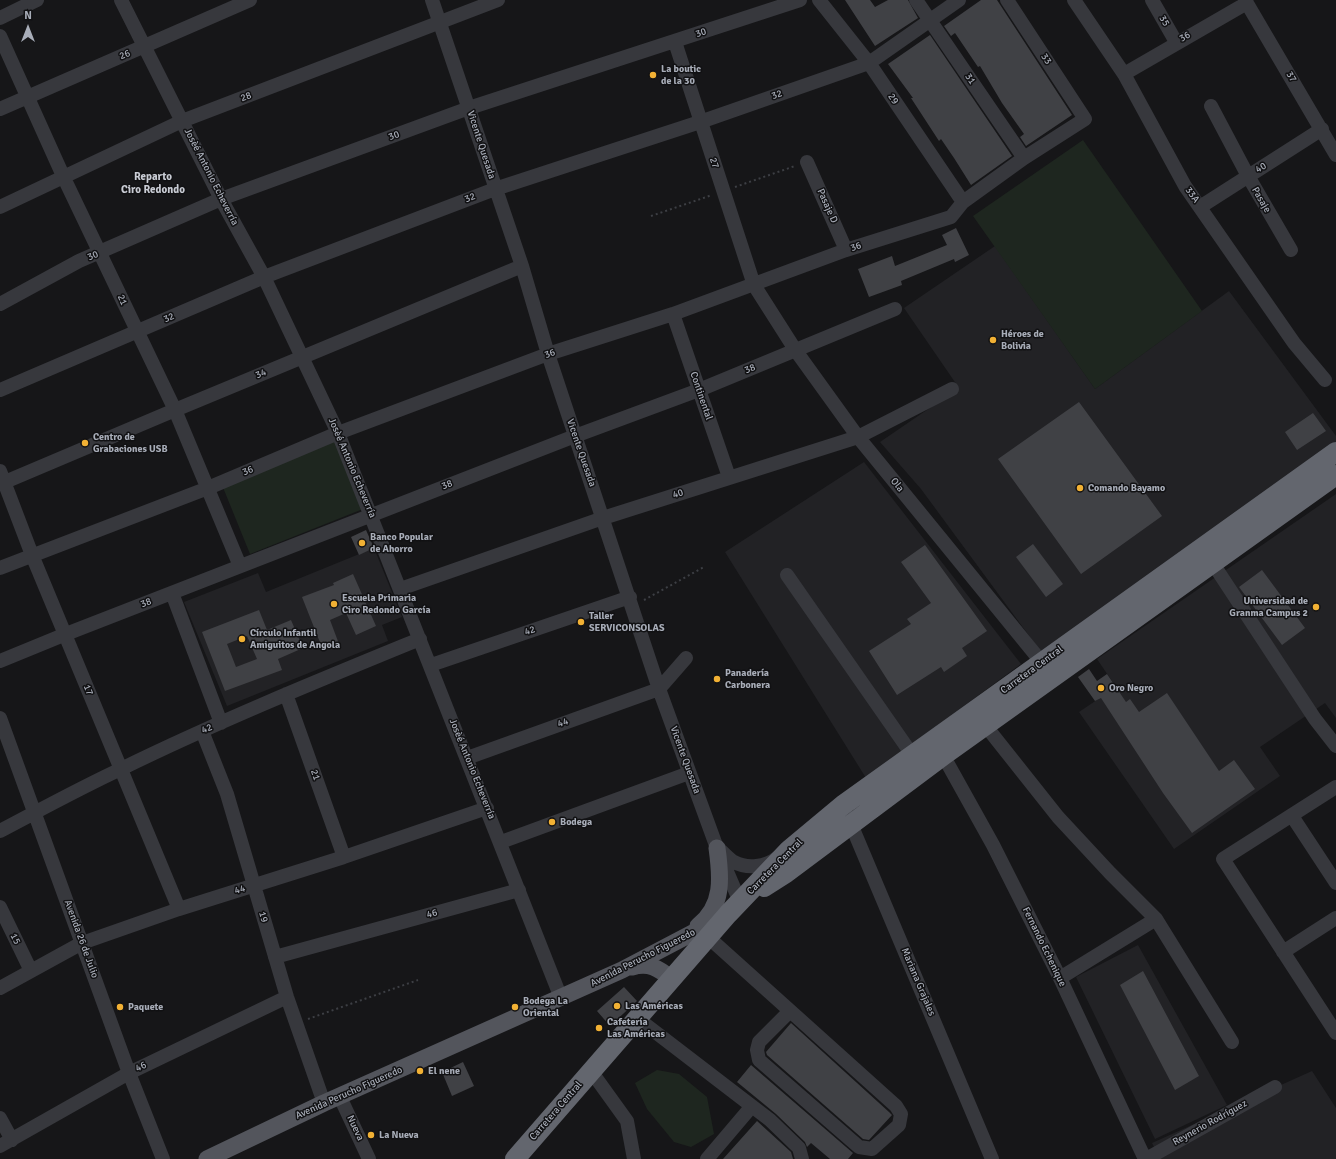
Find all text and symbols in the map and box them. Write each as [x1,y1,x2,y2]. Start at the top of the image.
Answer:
north arrow [8,8,48,48]
text: N [24,9,32,22]
street label: 35 [1156,13,1172,29]
street label: 30 [694,26,708,40]
street label: 36 [1177,29,1193,45]
street label: 26 [118,47,132,63]
street label: 33 [1038,51,1054,67]
place label: La boutic de la 30 [661,63,701,86]
street label: 37 [1283,69,1299,85]
marker: La boutic de la 30 [648,70,658,80]
street label: 31 [962,71,978,87]
street label: 32 [770,88,784,102]
street label: 28 [239,89,253,105]
street label: 29 [885,91,901,107]
street label: Vicente Quesada [464,109,498,181]
street label: Josèé Antonio Echeverría [181,126,241,228]
street label: 30 [387,129,401,143]
street label: 27 [707,156,721,170]
street label: 40 [1253,160,1269,176]
district label: Reparto Ciro Redondo [121,170,185,196]
street label: 33A [1182,185,1202,205]
street label: Pasaje [1249,185,1273,215]
street label: Pasaje D [814,187,840,225]
street label: 32 [463,190,477,206]
street label: 36 [849,240,863,254]
street label: 30 [86,248,100,264]
street label: 21 [114,293,130,307]
street label: 32 [162,310,176,326]
place label: Héroes de Bolivia [1001,328,1044,352]
marker: Héroes de Bolivia [988,335,998,345]
street label: 36 [543,347,557,361]
street label: 38 [743,361,757,377]
street label: 34 [254,366,268,382]
street label: Continental [687,370,715,422]
street label: Josèé Antonio Echeverría [326,416,378,520]
street label: Vicente Quesada [564,418,598,488]
place label: Centro de Grabaciones USB [93,431,168,454]
marker: Centro de Grabaciones USB [80,438,90,448]
street label: 36 [241,463,255,479]
street label: Ola [888,476,906,494]
street label: 38 [440,477,454,493]
place label: Comando Bayamo [1088,482,1165,494]
marker: Comando Bayamo [1075,483,1085,493]
street label: 40 [671,487,685,501]
place label: Banco Popular de Ahorro [370,531,433,554]
marker: Banco Popular de Ahorro [357,538,367,548]
place label: Escuela Primaria Ciro Redondo García [342,592,431,616]
street label: 38 [139,595,153,611]
place label: Universidad de Granma Campus 2 [1229,595,1308,618]
marker: Escuela Primaria Ciro Redondo García [329,599,339,609]
marker: Universidad de Granma Campus 2 [1311,602,1321,612]
place label: Taller SERVICONSOLAS [589,610,664,634]
marker: Taller SERVICONSOLAS [576,617,586,627]
street label: 42 [523,624,537,638]
place label: Círculo Infantil Amiguitos de Angola [250,627,340,650]
marker: Círculo Infantil Amiguitos de Angola [237,634,247,644]
street label: Carretera Central [999,643,1065,697]
place label: Panadería Carbonera [725,667,770,690]
marker: Panadería Carbonera [712,674,722,684]
place label: Oro Negro [1109,682,1153,694]
street label: 17 [80,683,96,697]
marker: Oro Negro [1096,683,1106,693]
street label: 44 [556,716,570,730]
street label: Josèé Antonio Echeverría [446,717,498,821]
street label: 42 [200,721,214,737]
street label: Vicente Quesada [667,725,703,795]
street label: 21 [308,768,322,782]
place label: Bodega [560,816,592,828]
marker: Bodega [547,817,557,827]
street label: Carretera Central [745,837,805,897]
street label: 44 [233,883,247,897]
street label: Avenida 26 de Julio [61,898,101,980]
street label: Fernando Echenique [1020,905,1068,989]
street label: 46 [425,907,439,921]
street label: 19 [256,910,270,924]
street label: Avenida Perucho Figueredo [589,926,697,990]
street label: 15 [7,932,23,946]
street label: Mariana Grajales [898,946,938,1018]
place label: Bodega La Oriental [523,995,568,1018]
place label: Las Américas [625,1000,683,1012]
place label: Paquete [128,1001,163,1013]
marker: Las Américas [612,1001,622,1011]
marker: Paquete [115,1002,125,1012]
marker: Bodega La Oriental [510,1002,520,1012]
place label: Cafetería Las Américas [607,1016,665,1040]
marker: Cafetería Las Américas [594,1023,604,1033]
street label: 46 [134,1059,148,1075]
street label: Avenida Perucho Figueredo [294,1064,404,1122]
place label: El nene [428,1065,460,1077]
marker: El nene [415,1066,425,1076]
street label: Carretera Central [527,1079,585,1143]
street label: Reynerio Rodríguez [1171,1098,1249,1148]
street label: Nueva [344,1113,366,1143]
place label: La Nueva [379,1129,419,1141]
marker: La Nueva [366,1130,376,1140]

